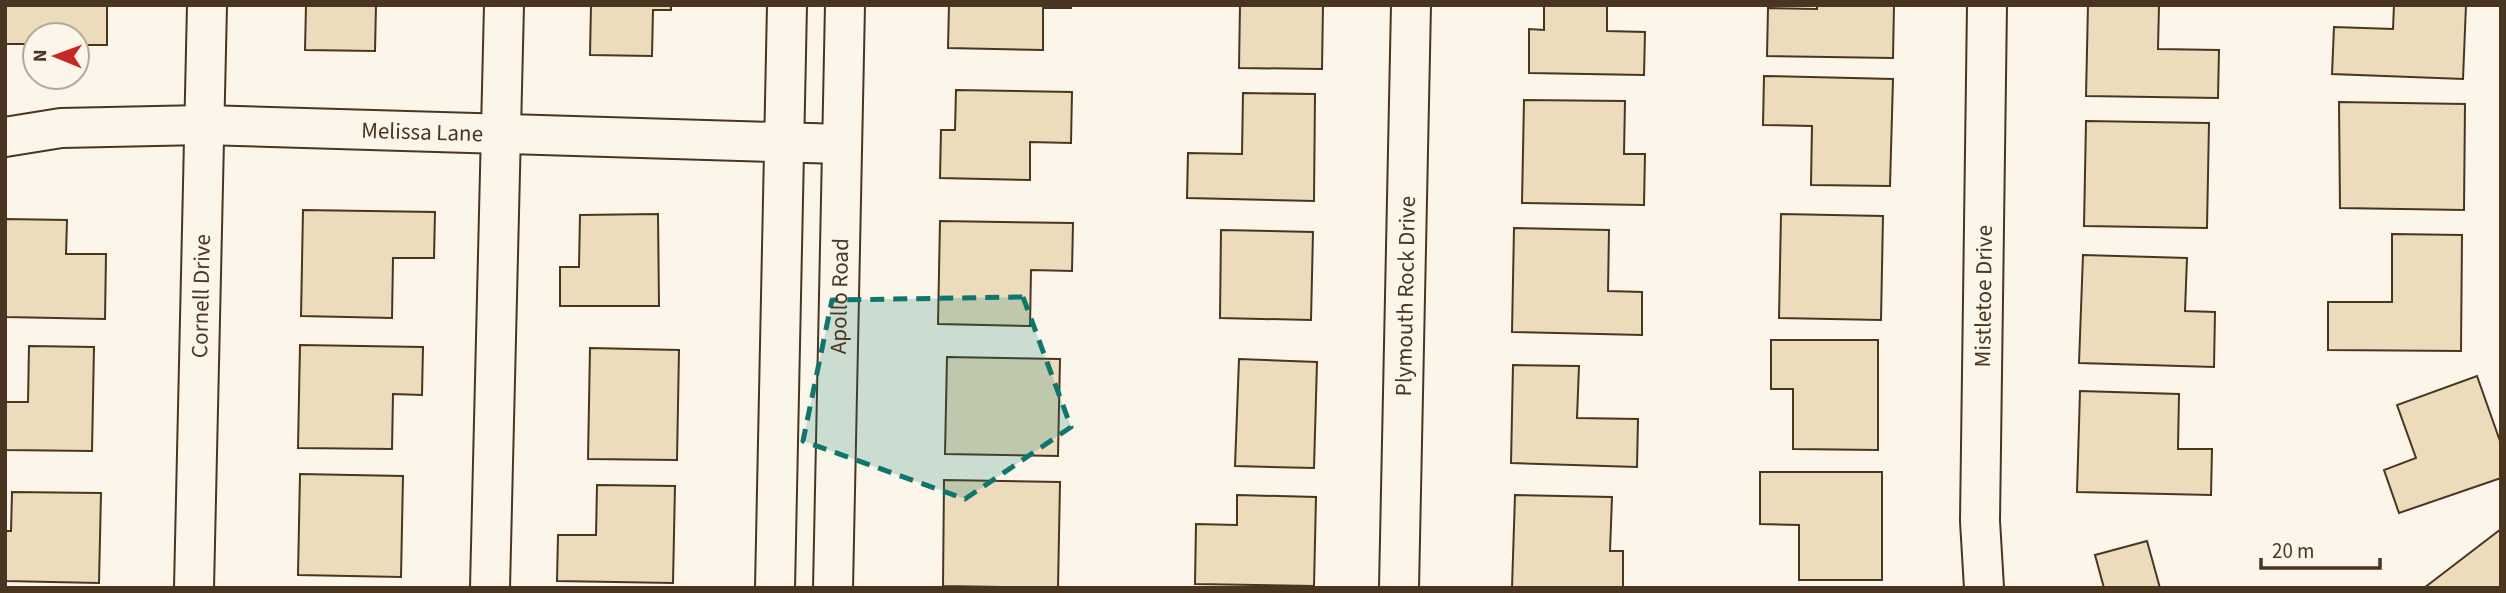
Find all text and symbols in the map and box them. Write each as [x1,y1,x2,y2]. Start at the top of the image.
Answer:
north arrow [21,21,91,91]
text: N [27,49,54,62]
street label: Melissa Lane [361,114,484,150]
street label: Plymouth Rock Drive [1387,196,1424,397]
street label: Mistletoe Drive [1966,225,2001,368]
street label: Cornell Drive [183,234,219,358]
street label: Apollo Road [822,238,857,354]
scale bar [2261,526,2380,570]
text: 20 m [2272,536,2314,566]

